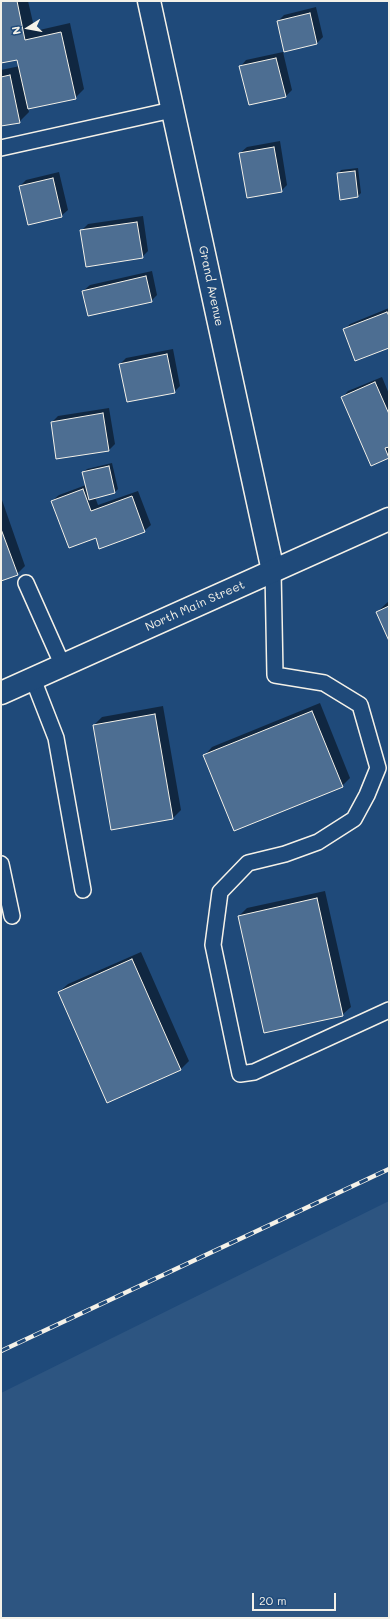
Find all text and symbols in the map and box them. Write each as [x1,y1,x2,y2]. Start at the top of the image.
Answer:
north arrow [8,8,48,48]
text: N [8,25,24,36]
street label: Grand Avenue [195,244,227,328]
street label: North Main Street [143,578,247,634]
scale bar [254,1585,338,1611]
text: 20 m [259,1592,287,1608]

